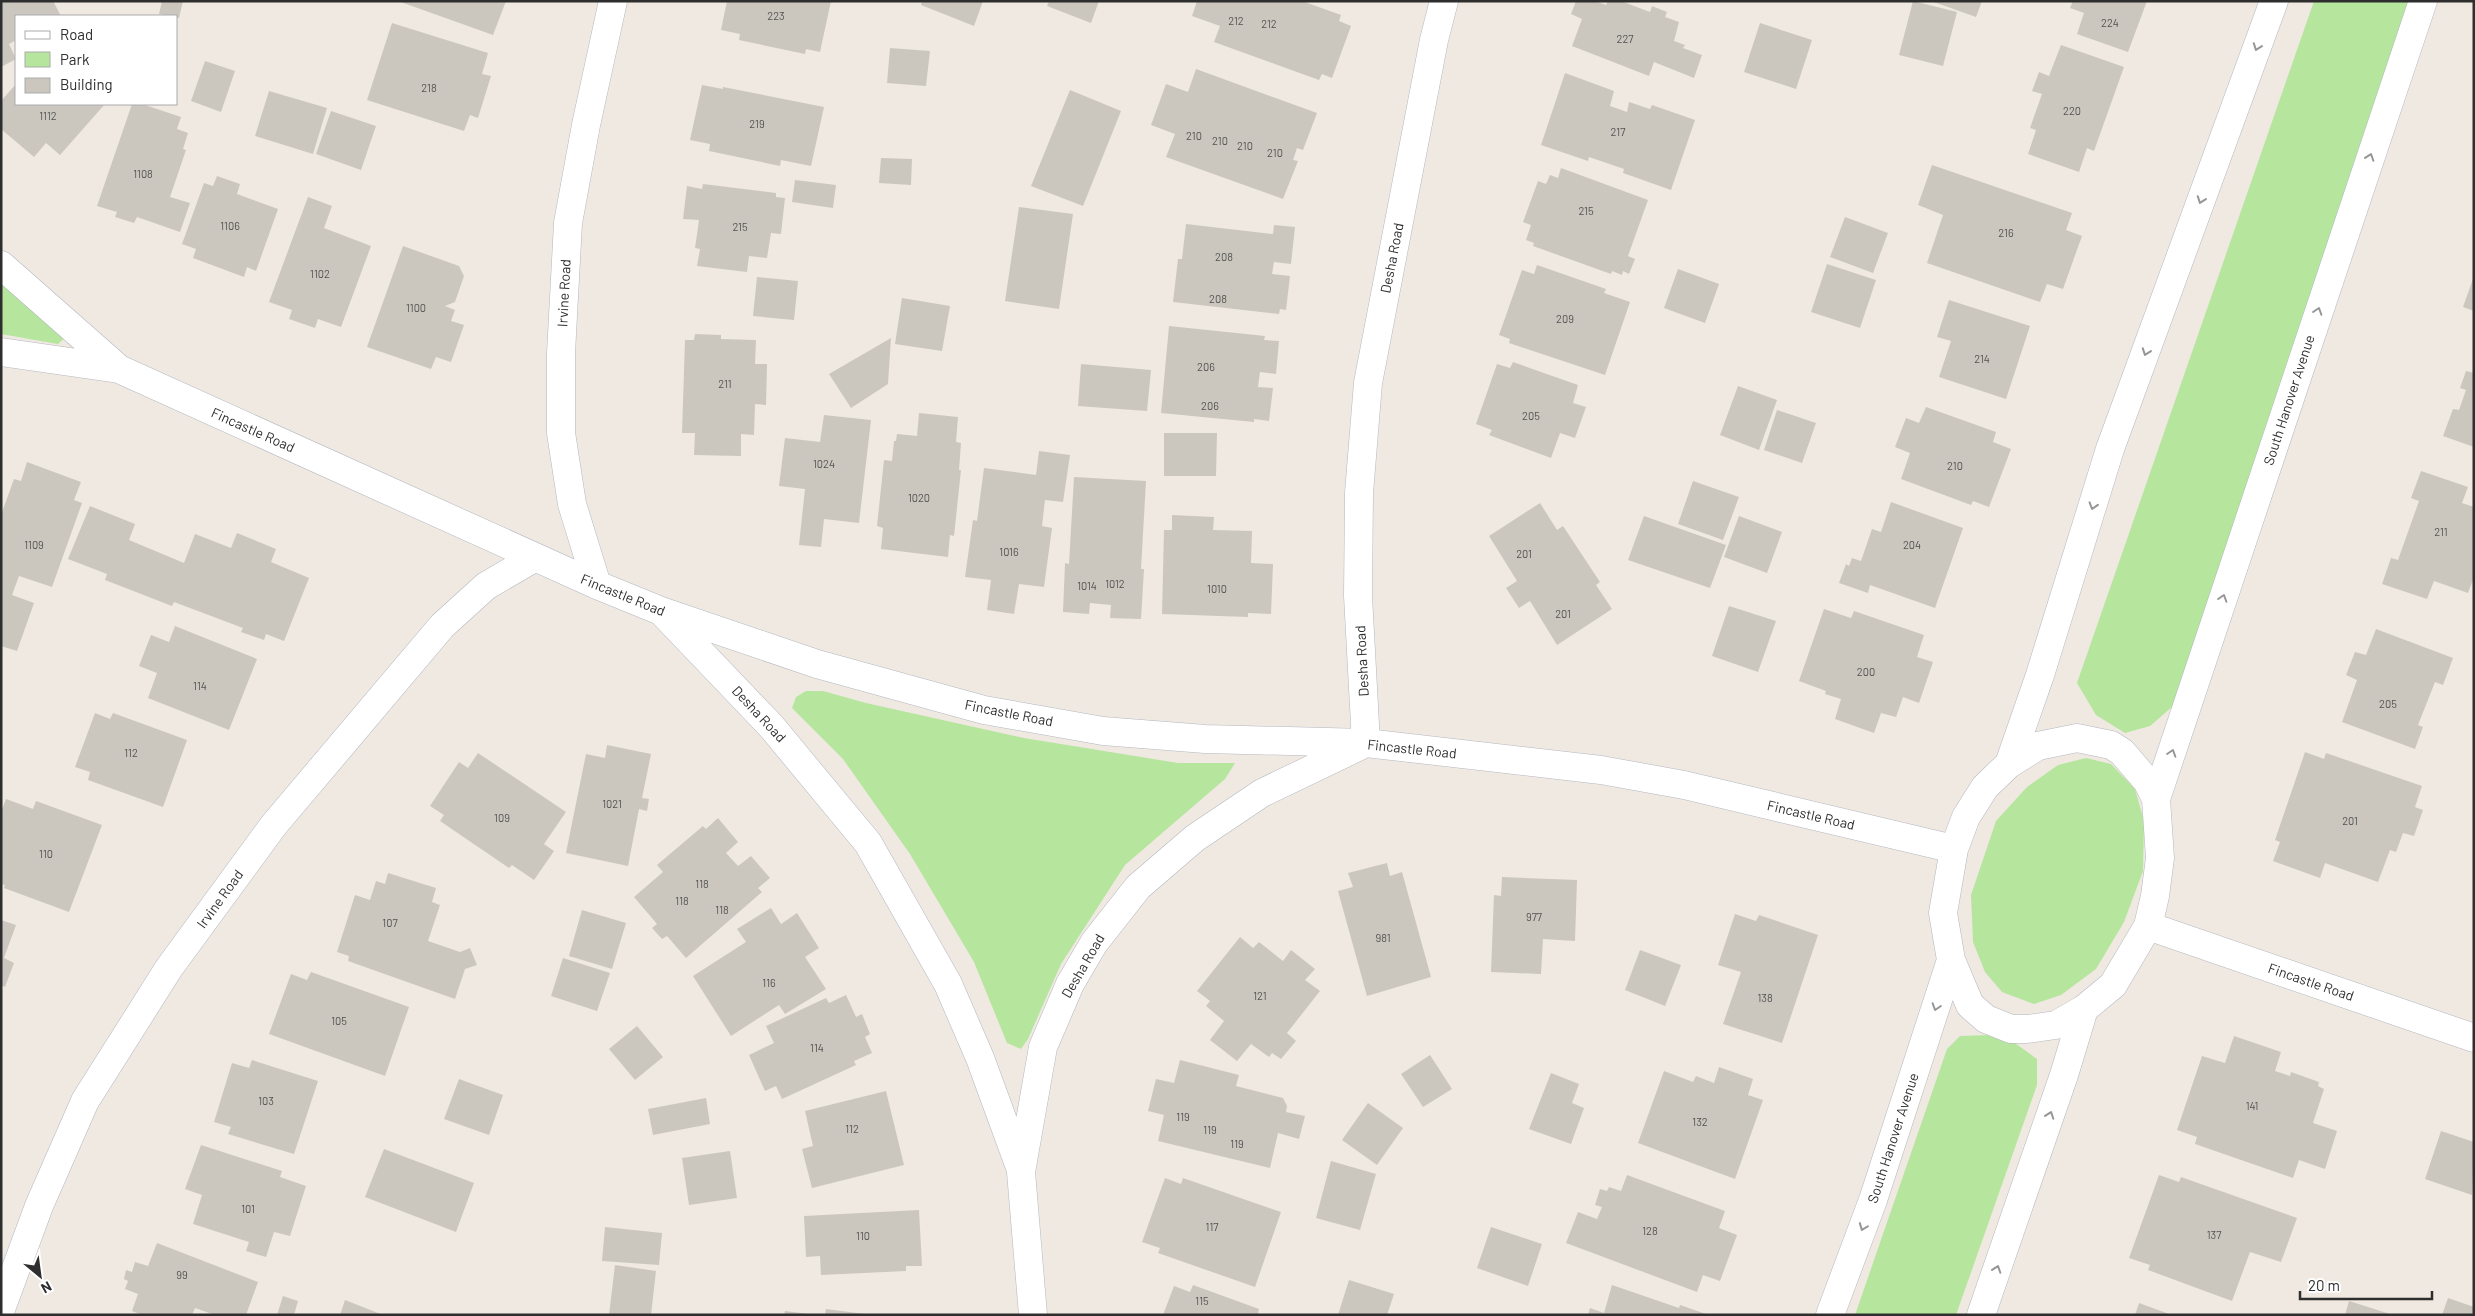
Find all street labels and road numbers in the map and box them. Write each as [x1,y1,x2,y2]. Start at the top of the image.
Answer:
street label: Desha Road [1376,221,1407,294]
street label: Irvine Road [553,259,574,327]
street label: South Hanover Avenue [2259,332,2318,467]
street label: Fincastle Road [209,404,298,456]
street label: Fincastle Road [578,570,668,619]
street label: Desha Road [1351,625,1372,697]
street label: Desha Road [729,682,790,745]
street label: Fincastle Road [963,696,1055,729]
street label: Fincastle Road [1367,735,1458,762]
street label: Fincastle Road [1766,796,1857,833]
street label: Irvine Road [193,866,246,931]
street label: Desha Road [1057,931,1108,1001]
street label: Fincastle Road [2266,959,2356,1004]
street label: South Hanover Avenue [1863,1070,1922,1205]

